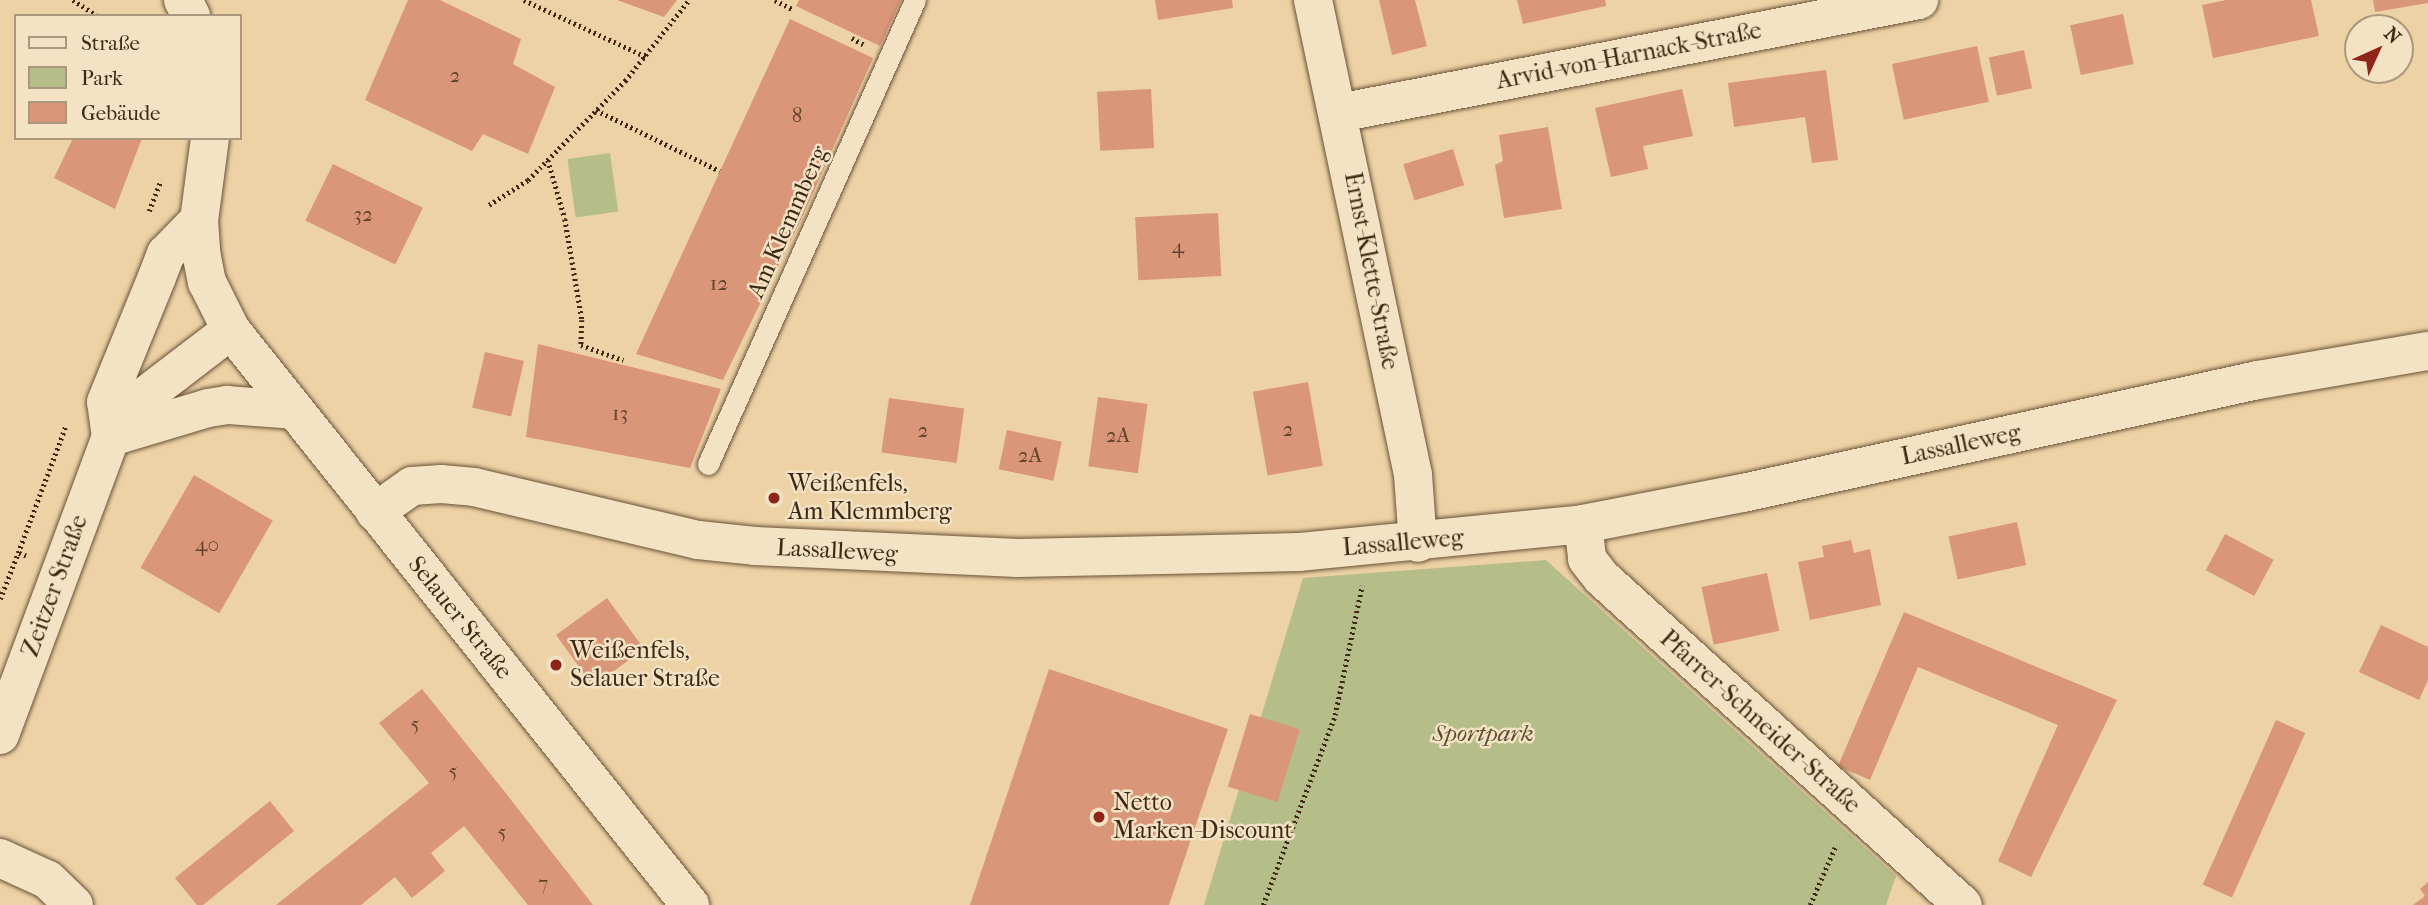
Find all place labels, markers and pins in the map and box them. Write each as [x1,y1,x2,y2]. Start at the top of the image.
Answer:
place label: Weißenfels, Am Klemmberg [788,470,952,526]
marker: Weißenfels, Am Klemmberg [766,490,782,506]
place label: Weißenfels, Selauer Straße [570,637,720,693]
marker: Weißenfels, Selauer Straße [548,657,564,673]
place label: Netto Marken-Discount [1113,789,1293,845]
marker: Netto Marken-Discount [1091,809,1107,825]

